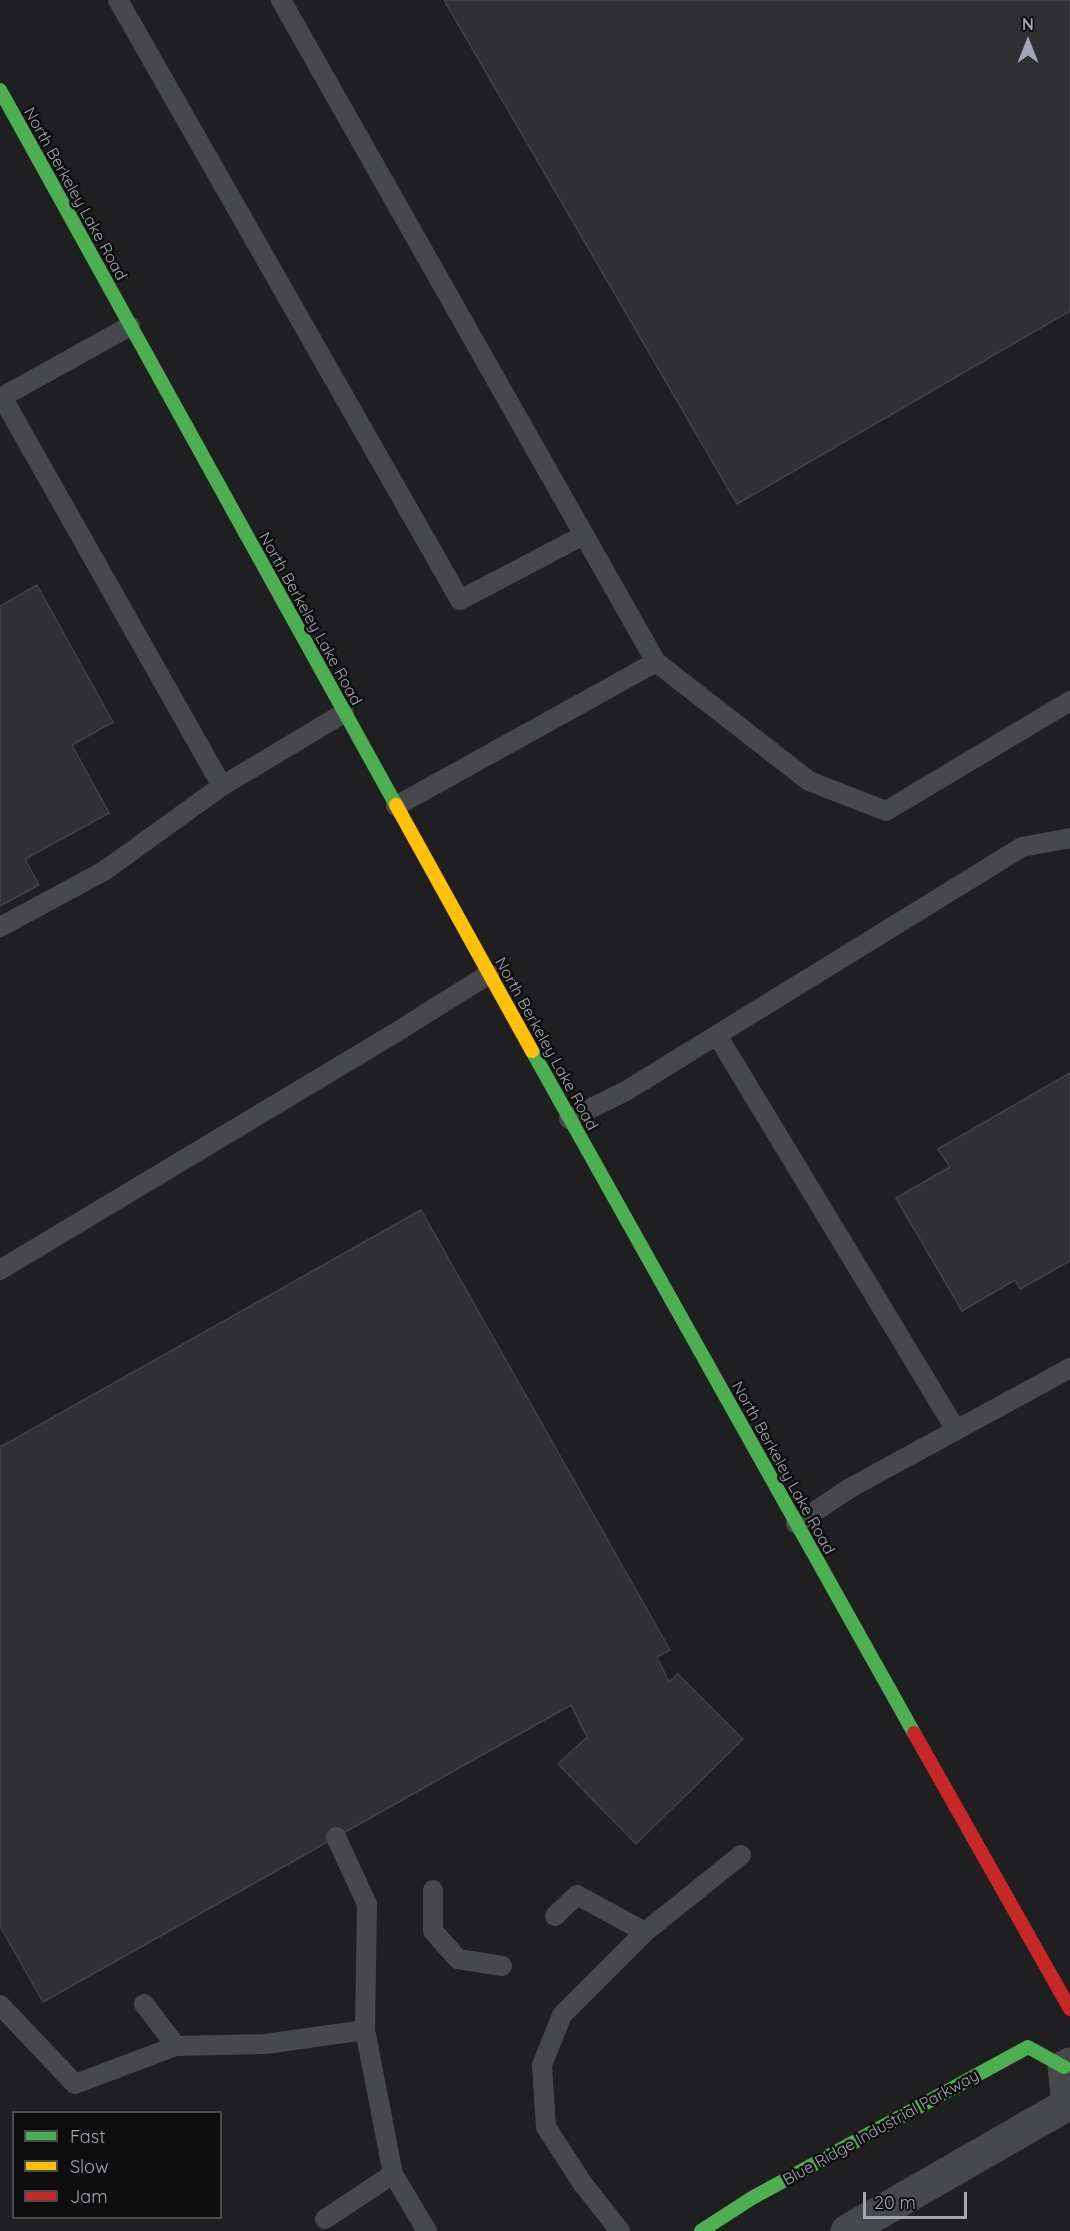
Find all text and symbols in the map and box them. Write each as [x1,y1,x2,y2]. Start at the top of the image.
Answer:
north arrow [998,12,1058,72]
text: N [1022,14,1034,34]
street label: North Berkeley Lake Road [19,104,131,284]
street label: North Berkeley Lake Road [254,529,366,709]
street label: North Berkeley Lake Road [490,954,602,1134]
street label: North Berkeley Lake Road [727,1378,839,1558]
street label: Blue Ridge Industrial Parkway [780,2066,982,2190]
legend [12,2111,222,2219]
text: Fast [70,2125,105,2148]
text: Slow [70,2155,108,2178]
scale bar [866,2180,970,2218]
text: Jam [70,2185,108,2208]
text: 20 m [874,2191,916,2214]

